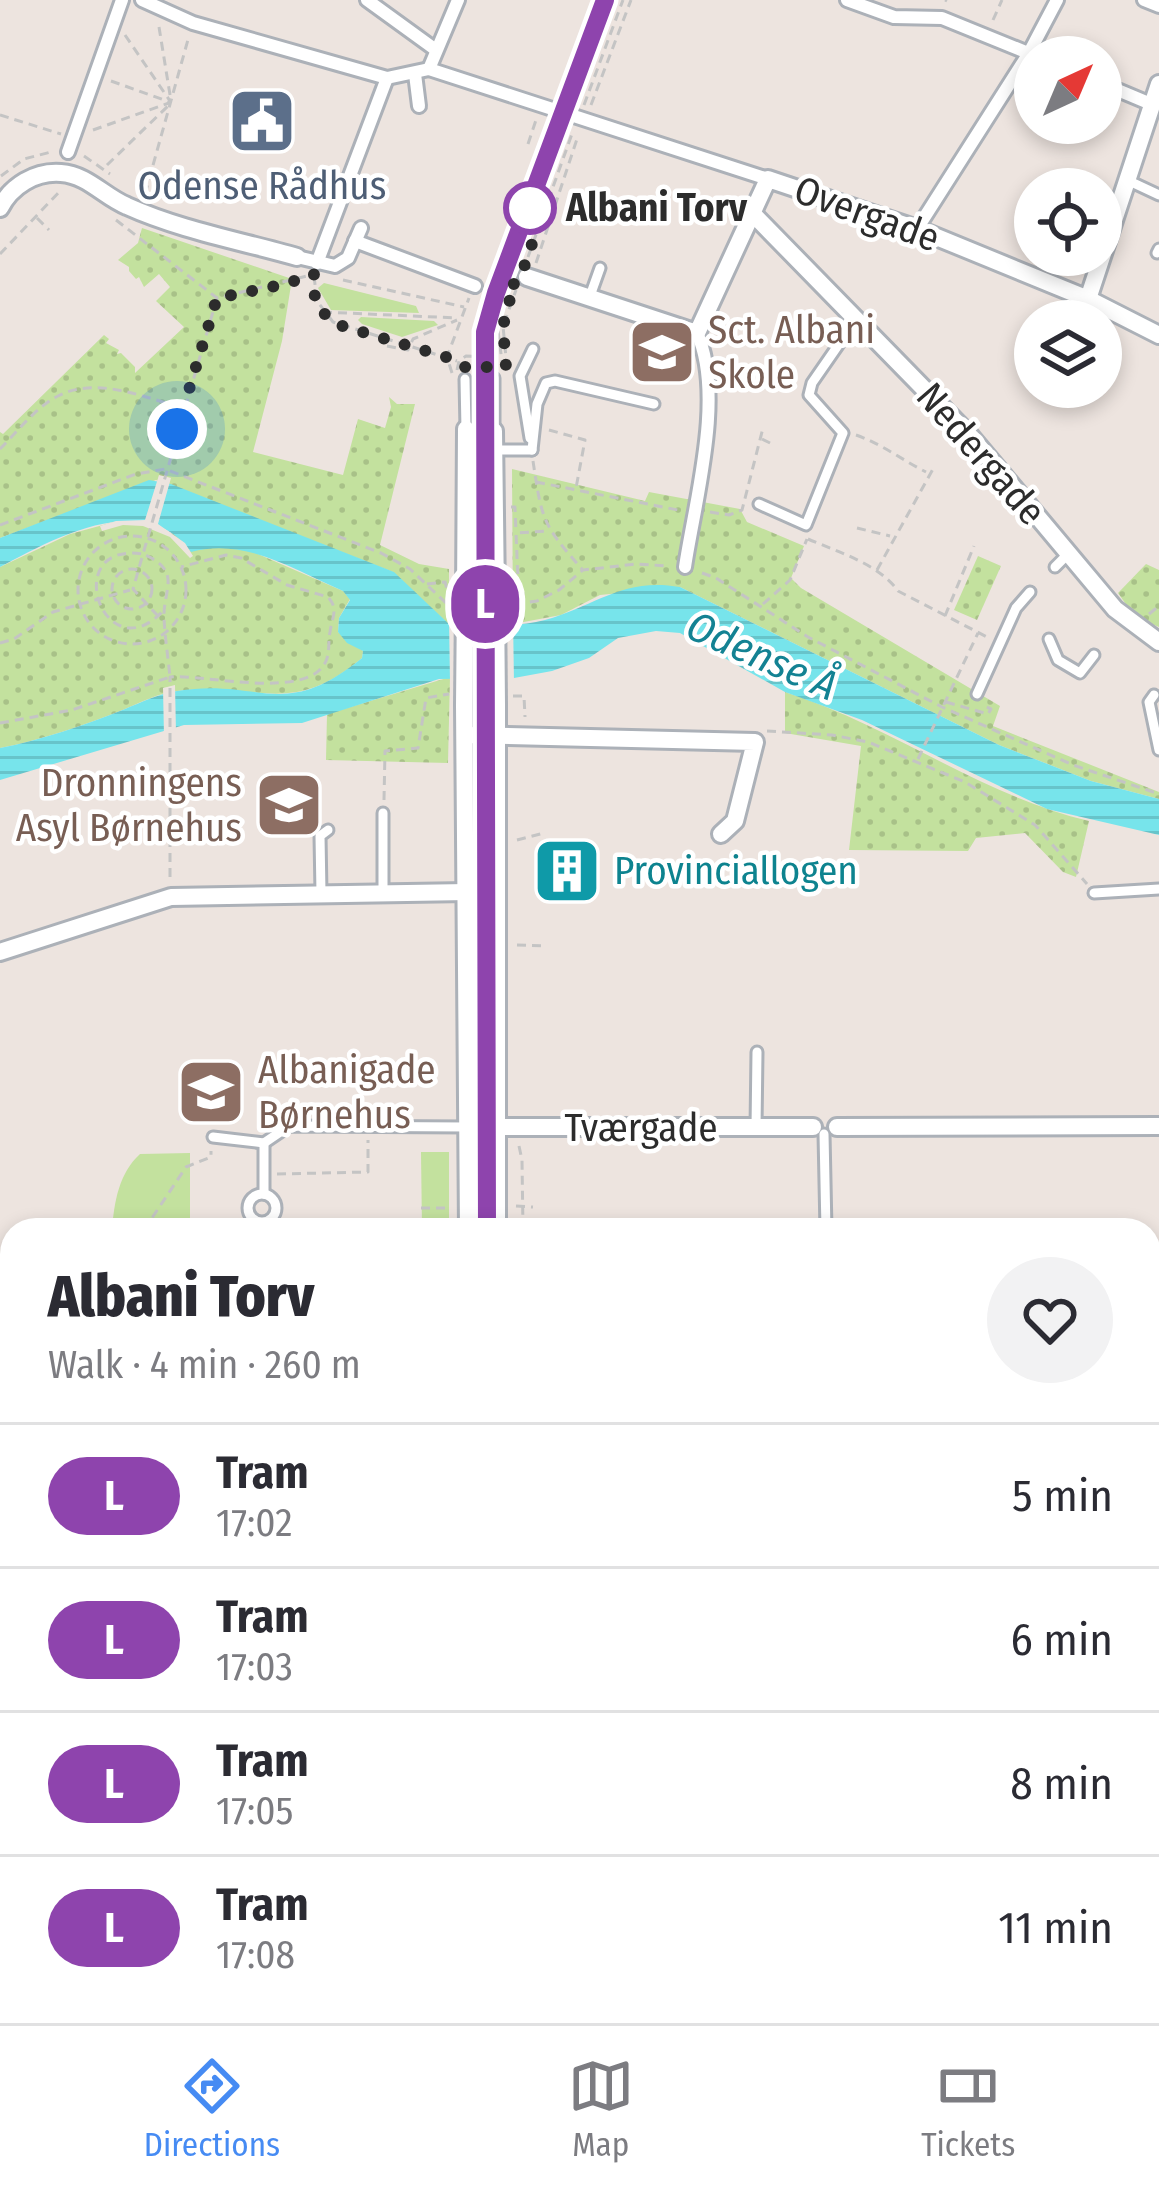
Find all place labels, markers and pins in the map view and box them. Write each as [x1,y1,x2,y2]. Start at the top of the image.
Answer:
public building icon: Odense Rådhus [227,86,297,156]
place label: Odense Rådhus [138,163,386,209]
marker: Albani Torv [505,183,555,233]
place label: Albani Torv [565,185,748,231]
place label: Sct. Albani Skole [708,307,875,398]
school or university icon: Sct. Albani Skole [627,317,697,387]
place label: Dronningens Asyl Børnehus [16,760,242,851]
school or university icon: Dronningens Asyl Børnehus [254,770,324,840]
building icon: Provinciallogen [532,836,602,906]
place label: Provinciallogen [614,848,858,894]
place label: Albanigade Børnehus [258,1047,436,1138]
school or university icon: Albanigade Børnehus [176,1057,246,1127]

